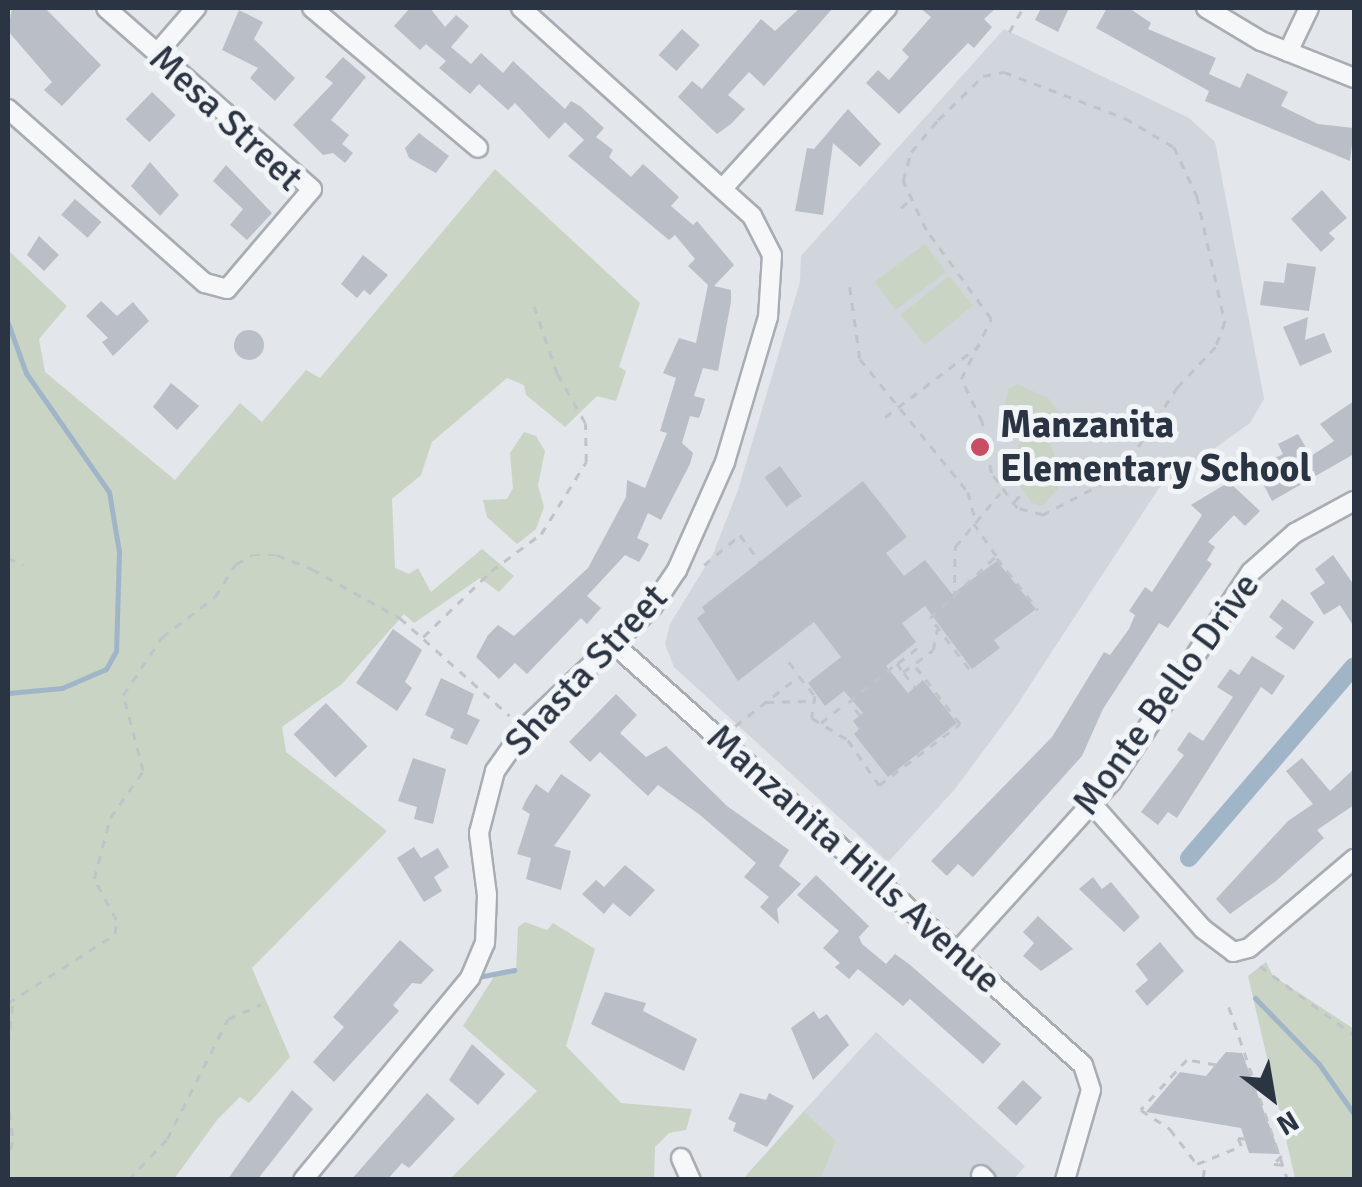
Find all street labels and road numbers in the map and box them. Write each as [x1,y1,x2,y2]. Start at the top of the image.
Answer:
street label: Mesa Street [140,36,312,200]
street label: Monte Bello Drive [1063,564,1269,824]
street label: Shasta Street [495,575,677,765]
street label: Manzanita Hills Avenue [697,715,1011,1003]

